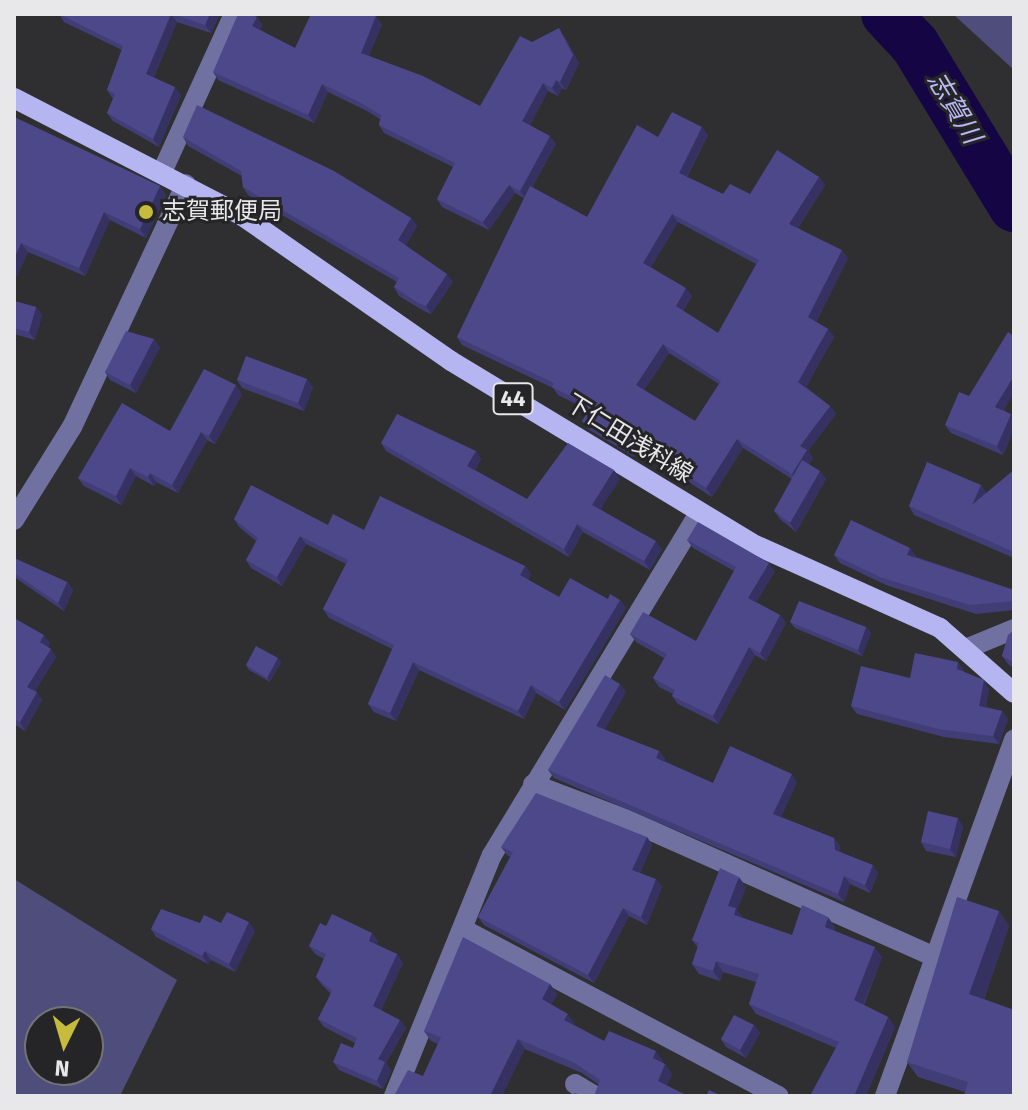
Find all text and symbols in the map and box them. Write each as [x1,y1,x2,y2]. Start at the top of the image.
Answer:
water label: 志賀川 [921,67,987,149]
place label: 志賀郵便局 [162,198,282,226]
marker: 志賀郵便局 [137,203,155,221]
road number: 44 [491,381,535,417]
street label: 下仁田浅科線 [560,389,698,489]
north arrow [24,1006,104,1086]
text: N [54,1054,70,1082]

